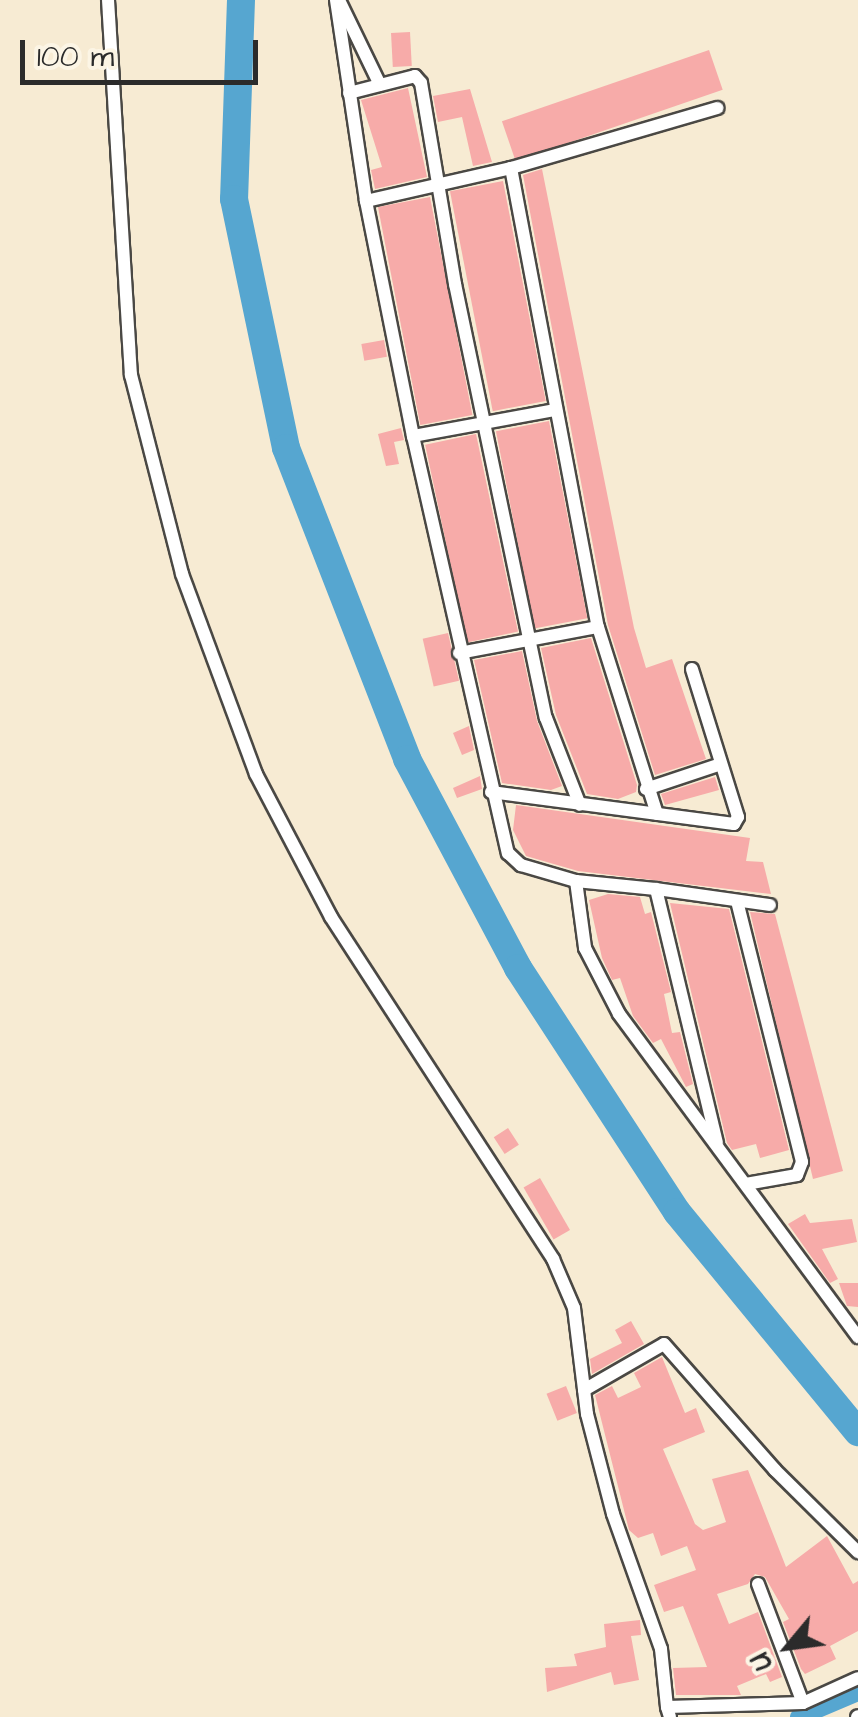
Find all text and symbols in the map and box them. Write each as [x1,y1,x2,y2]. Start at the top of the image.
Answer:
scale bar [25,20,262,82]
text: 100 m [37,36,114,78]
north arrow [738,1597,838,1697]
text: U [740,1645,782,1678]

